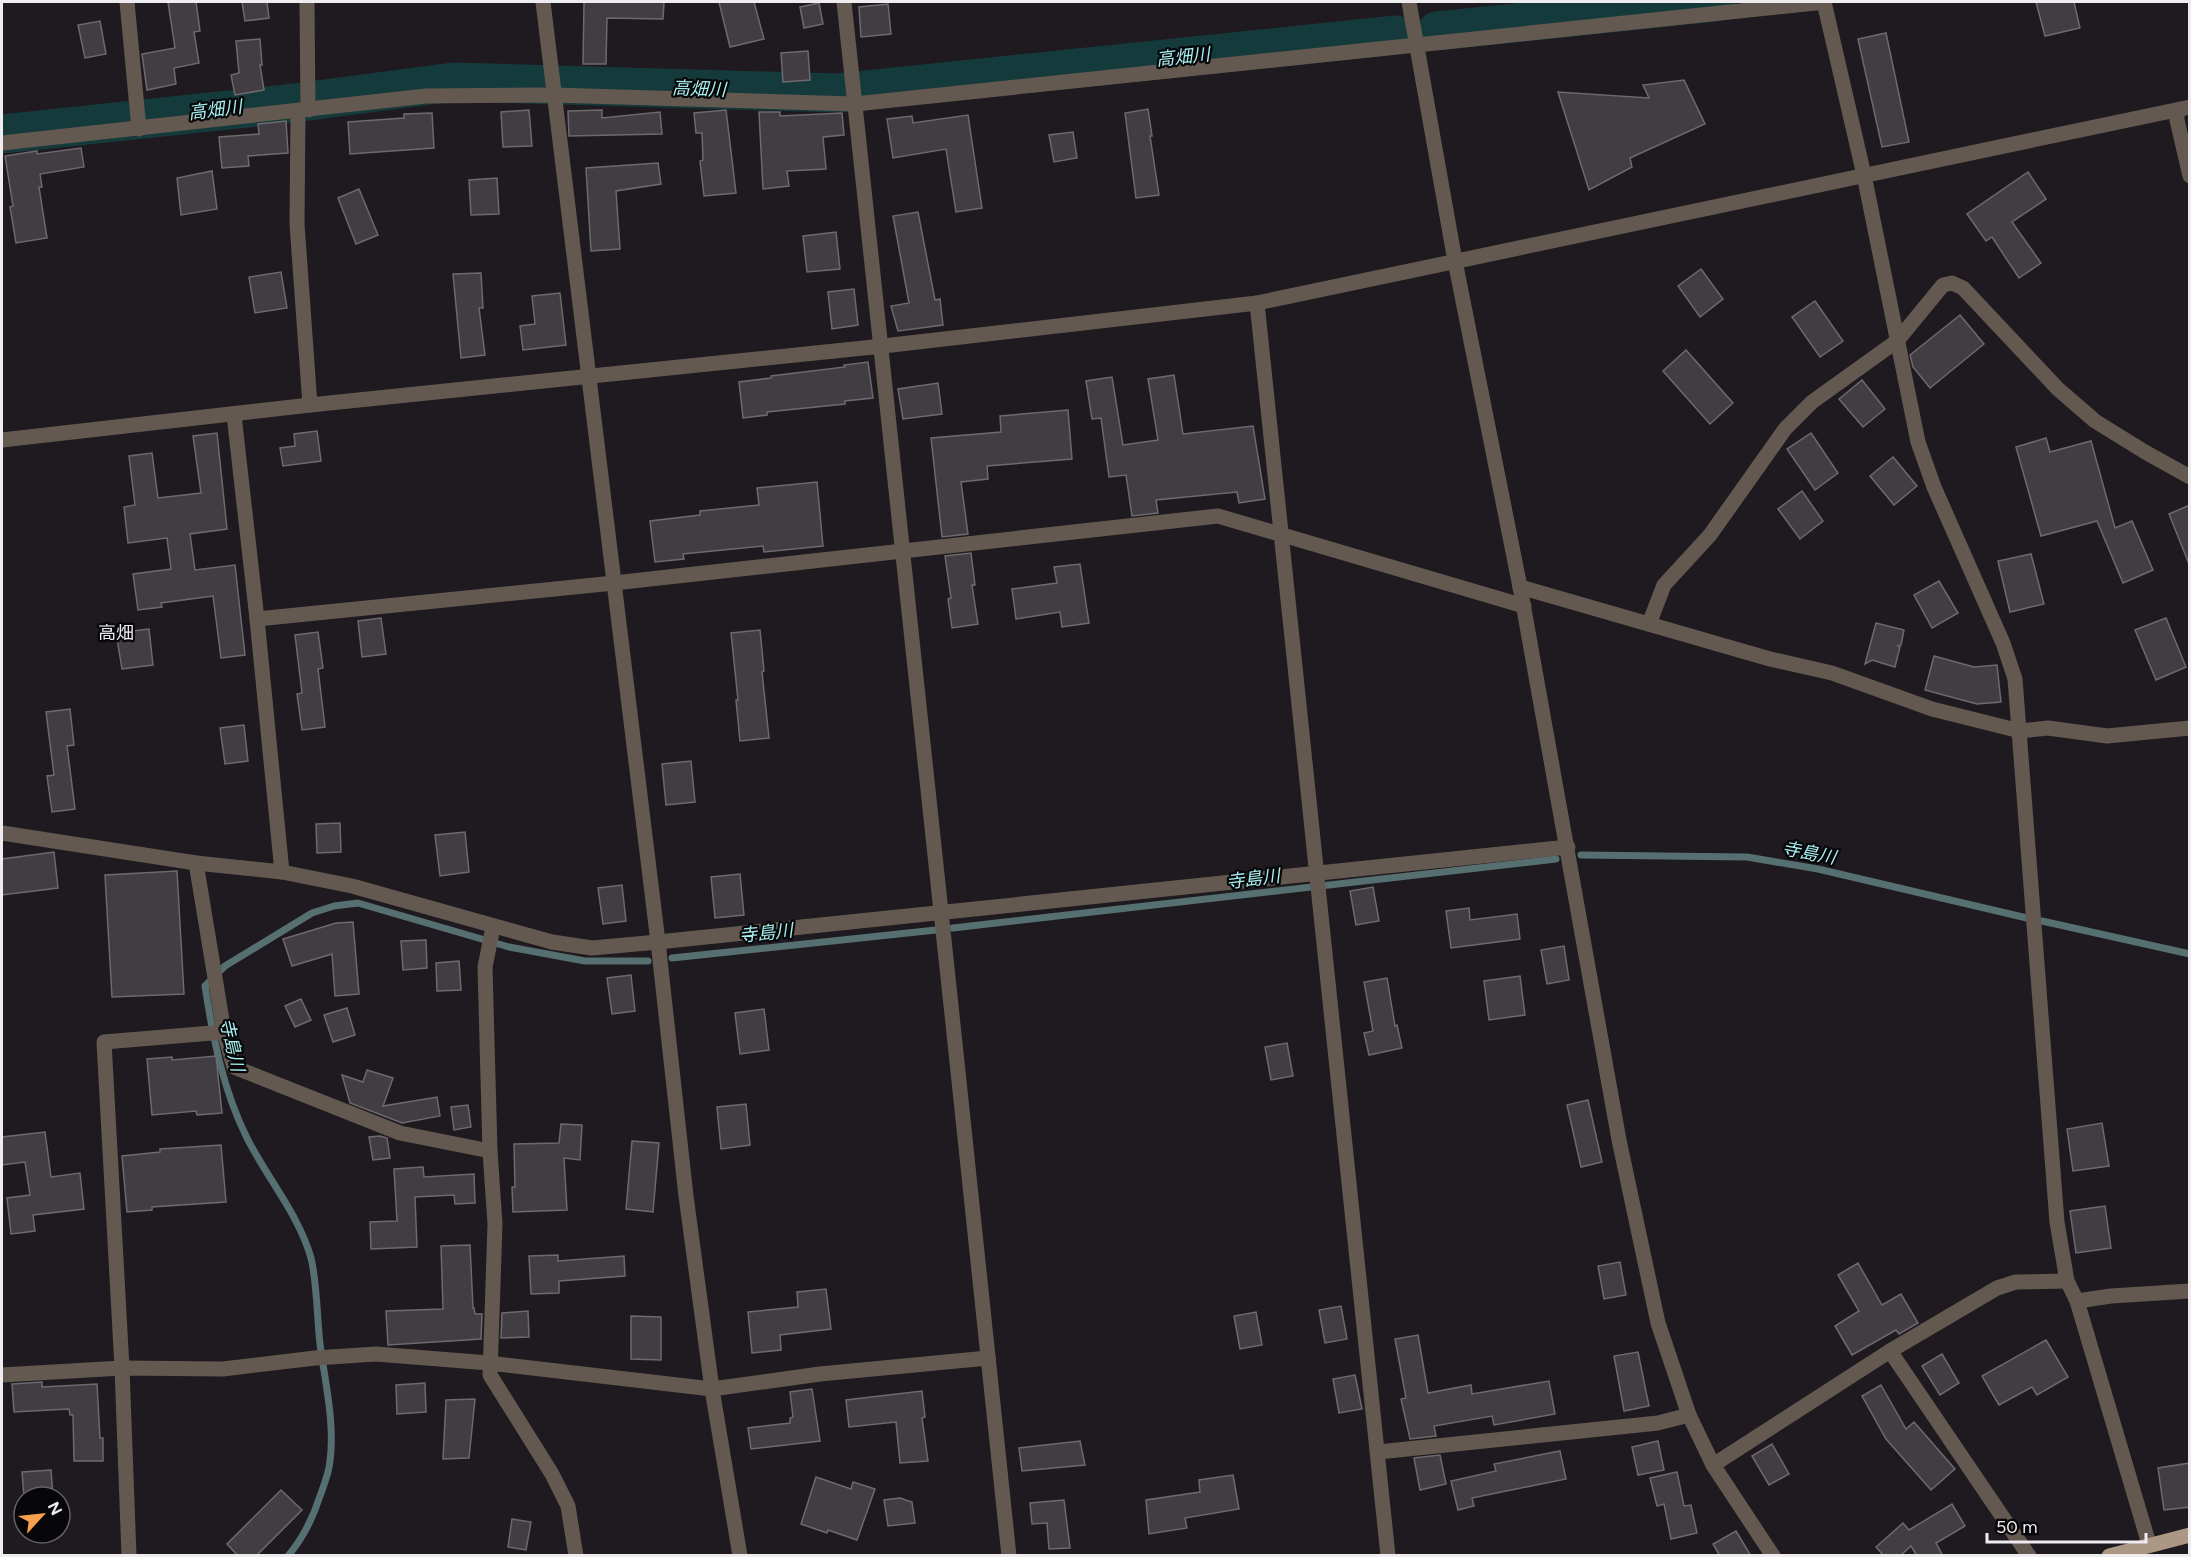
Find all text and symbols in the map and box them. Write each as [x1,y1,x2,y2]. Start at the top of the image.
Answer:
water label: 高畑川 [1155,43,1213,71]
water label: 高畑川 [672,77,728,101]
water label: 高畑川 [187,96,245,124]
district label: 高畑 [98,622,134,644]
water label: 寺島川 [1780,837,1840,869]
water label: 寺島川 [1225,865,1283,893]
water label: 寺島川 [738,919,796,947]
water label: 寺島川 [215,1016,249,1076]
north arrow [12,1485,72,1545]
text: N [44,1499,66,1518]
scale bar [1987,1506,2146,1544]
text: 50 m [1996,1516,2038,1538]

